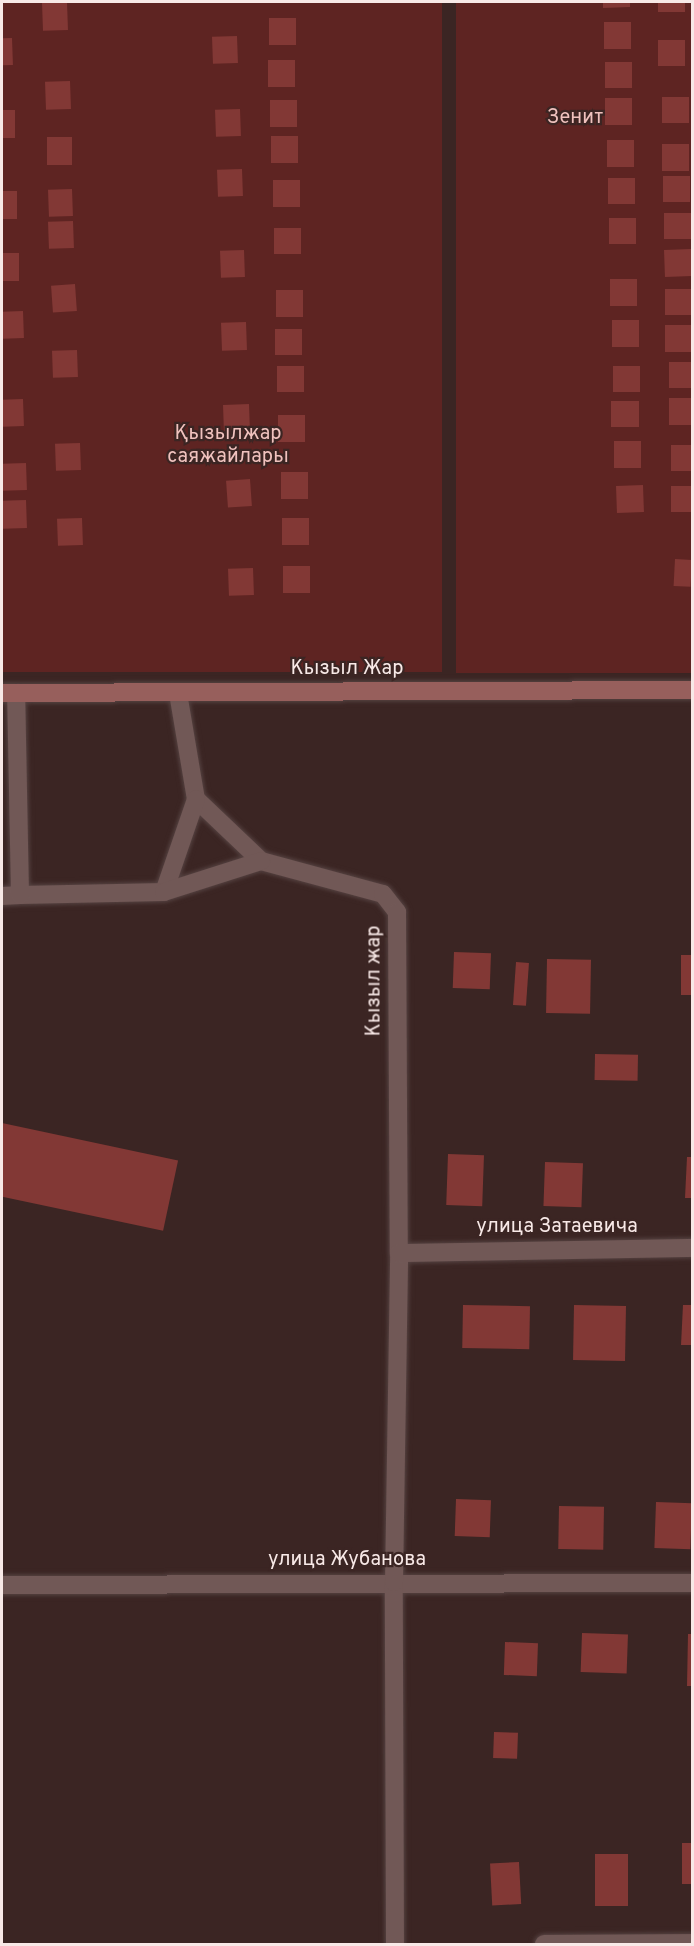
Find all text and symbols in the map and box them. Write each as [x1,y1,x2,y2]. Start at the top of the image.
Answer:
park label: Зенит [547,106,603,130]
park label: Қызылжар саяжайлары [167,422,289,469]
street label: Кызыл Жар [291,657,403,681]
street label: Кызыл жар [363,925,387,1037]
street label: улица Затаевича [476,1215,638,1239]
street label: улица Жубанова [268,1548,426,1572]

